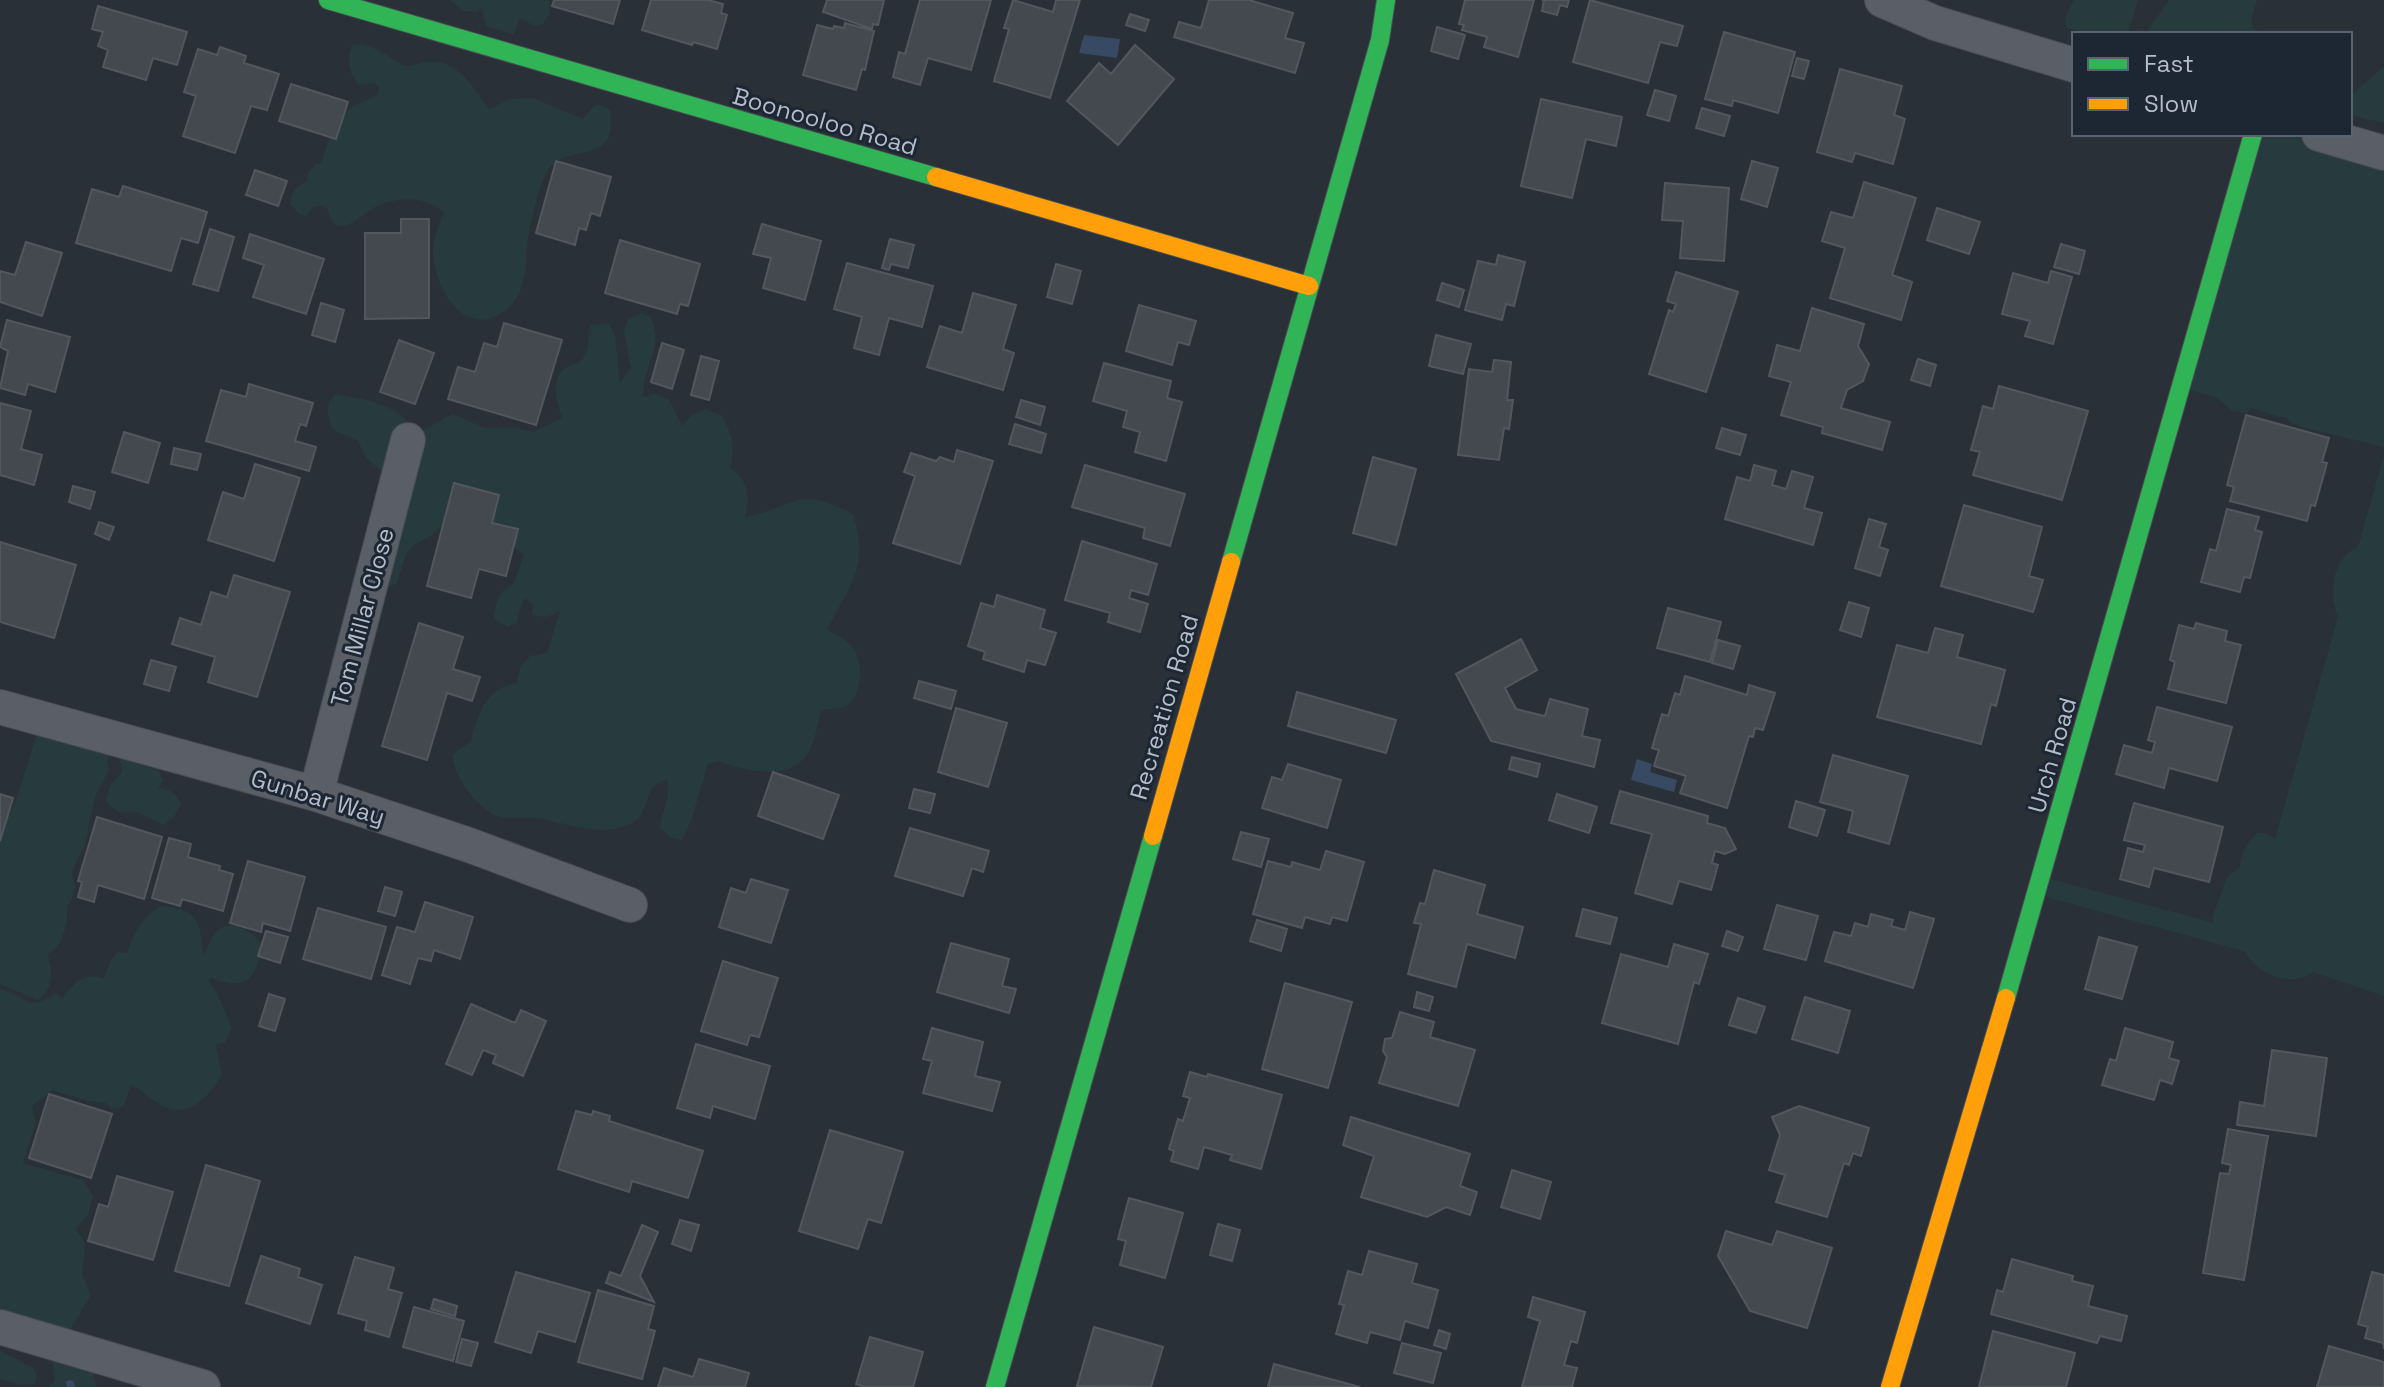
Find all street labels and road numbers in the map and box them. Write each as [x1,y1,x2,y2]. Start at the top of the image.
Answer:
street label: Boonooloo Road [729,80,921,162]
street label: Tom Millar Close [323,524,401,710]
street label: Recreation Road [1123,611,1205,803]
street label: Urch Road [2021,694,2083,816]
street label: Gunbar Way [247,762,389,832]

